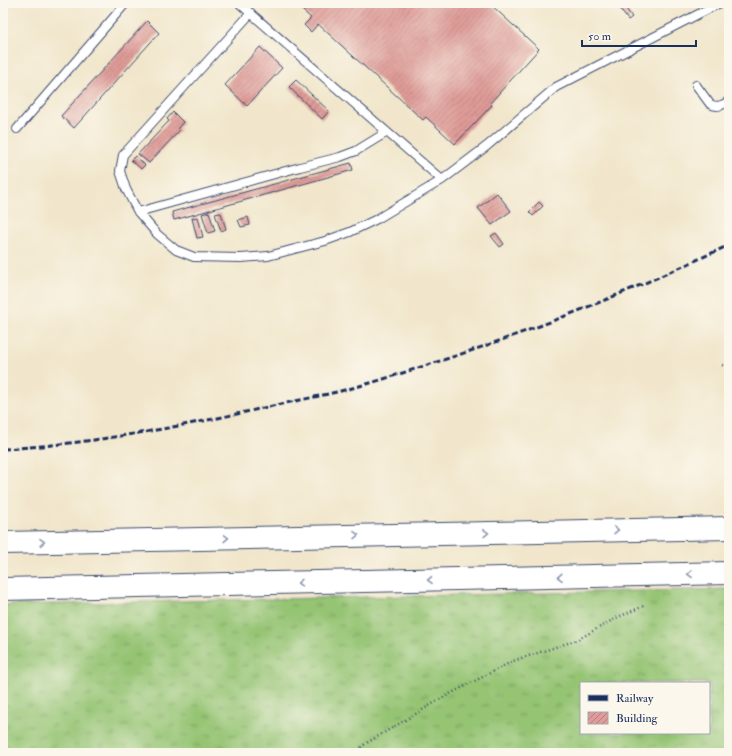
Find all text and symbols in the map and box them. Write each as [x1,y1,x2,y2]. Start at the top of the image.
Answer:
scale bar [582,22,696,48]
text: 50 m [588,29,612,44]
one-way arrow [613,526,619,534]
one-way arrow [483,529,489,537]
one-way arrow [353,531,359,540]
one-way arrow [223,534,229,542]
one-way arrow [39,538,45,546]
one-way arrow [687,570,693,578]
one-way arrow [557,573,563,581]
one-way arrow [427,576,433,584]
one-way arrow [297,578,303,587]
legend [580,682,710,734]
text: Railway [616,691,654,706]
text: Building [616,711,659,726]

